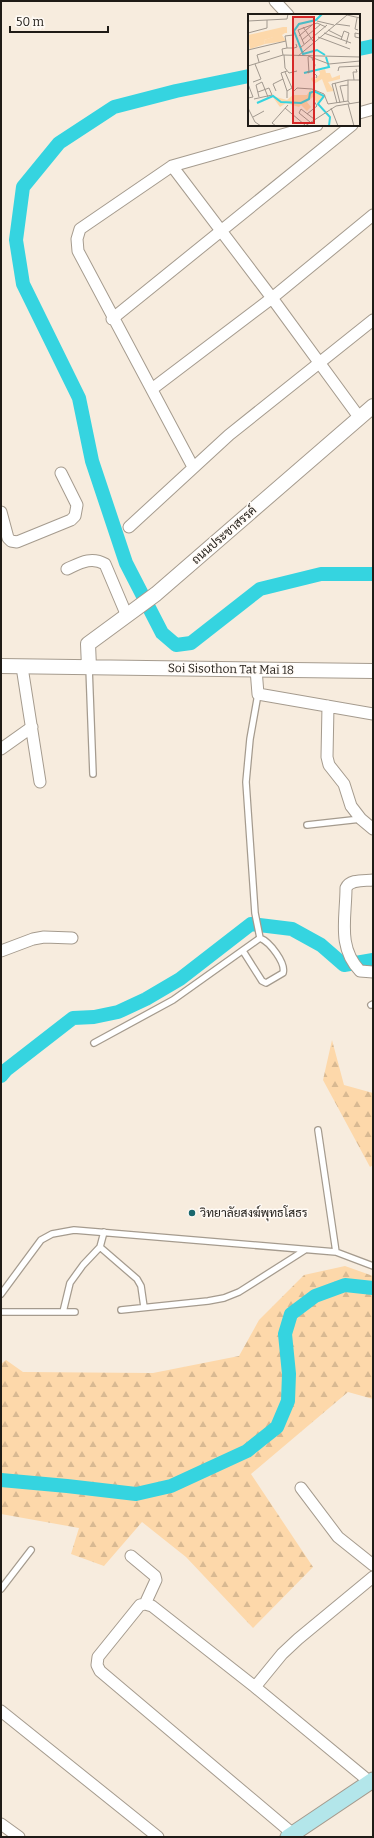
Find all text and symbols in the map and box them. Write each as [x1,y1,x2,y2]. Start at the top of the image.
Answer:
scale bar [10,8,108,34]
inset map [248,14,360,126]
text: 50 m [16,15,45,29]
street label: ถนนประชาสรรค์ [188,502,259,567]
street label: Soi Sisothon Tat Mai 18 [168,661,294,677]
place label: วิทยาลัยสงฆ์พุทธโสธร [199,1205,308,1222]
marker: วิทยาลัยสงฆ์พุทธโสธร [187,1208,197,1218]

